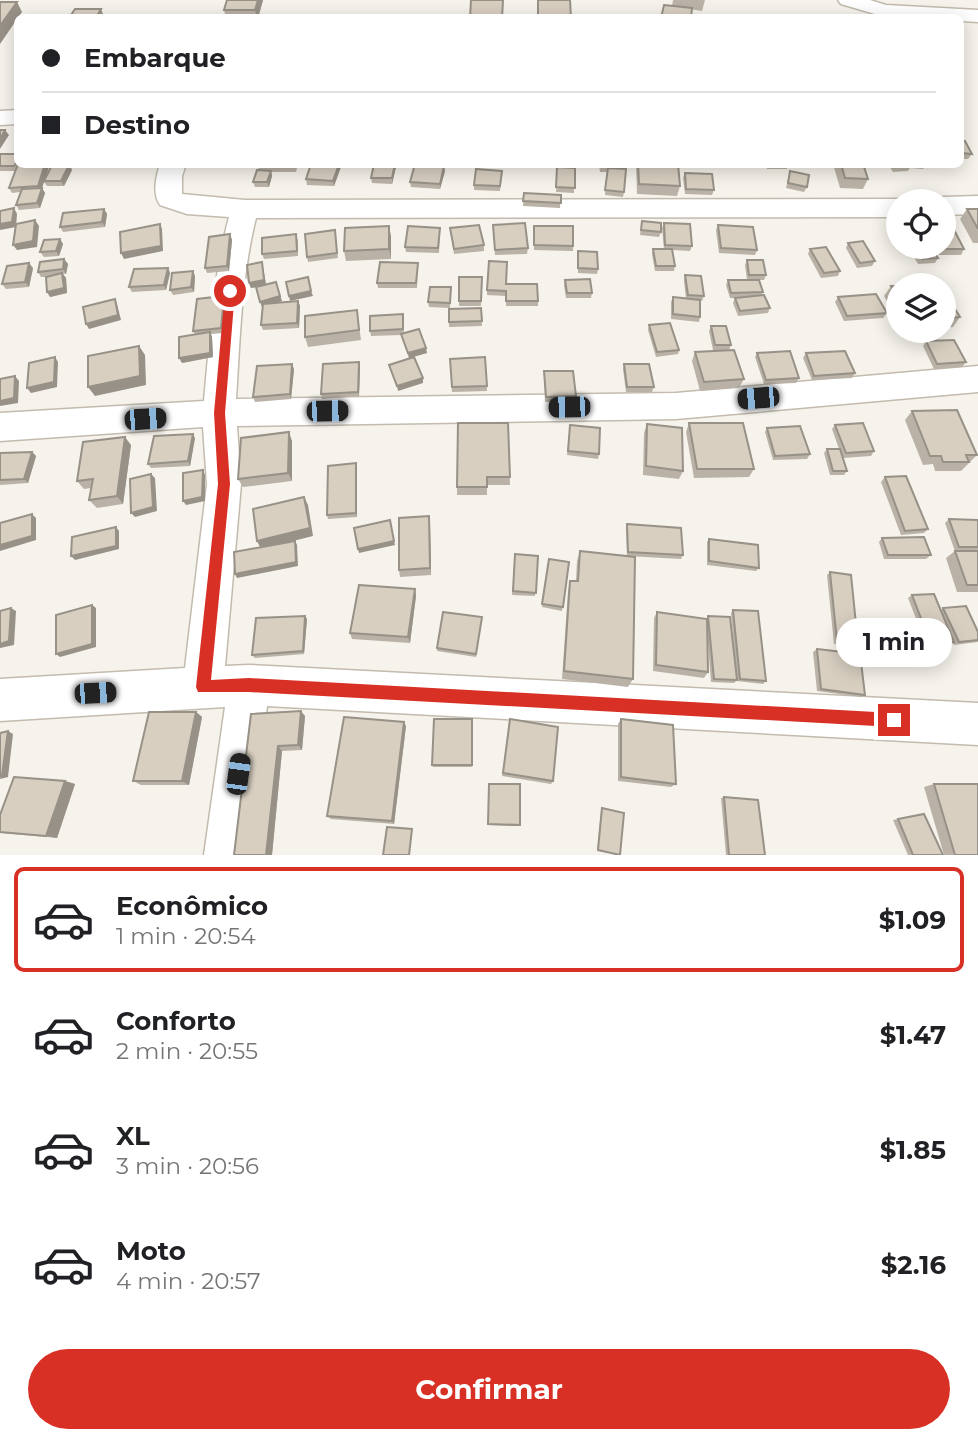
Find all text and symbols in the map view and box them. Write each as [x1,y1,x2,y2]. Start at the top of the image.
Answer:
text: Embarque [84,42,226,74]
text: Destino [84,109,190,141]
map controls [886,189,956,343]
button: locate [886,189,956,259]
button: layers [886,273,956,343]
route start [214,275,246,307]
car [737,386,780,410]
car [548,396,591,418]
car [306,400,349,422]
car [124,407,167,431]
callout: 1 min [836,618,952,668]
text: 1 min [863,628,925,656]
car [74,681,117,705]
route end [878,704,910,736]
car [225,752,252,796]
icon: car [32,888,95,951]
text: Econômico [116,890,268,922]
text: $1.09 [879,904,946,936]
text: 1 min · 20:54 [116,922,256,950]
icon: car [32,1003,95,1066]
text: Conforto [116,1005,236,1037]
text: $1.47 [880,1019,946,1051]
text: 2 min · 20:55 [116,1037,258,1065]
icon: car [32,1118,95,1181]
text: XL [116,1120,150,1152]
text: $1.85 [880,1134,946,1166]
text: 3 min · 20:56 [116,1152,259,1180]
icon: car [32,1233,95,1296]
text: Moto [116,1235,186,1267]
text: $2.16 [881,1249,946,1281]
text: 4 min · 20:57 [116,1267,261,1295]
button: Confirmar [28,1349,950,1429]

